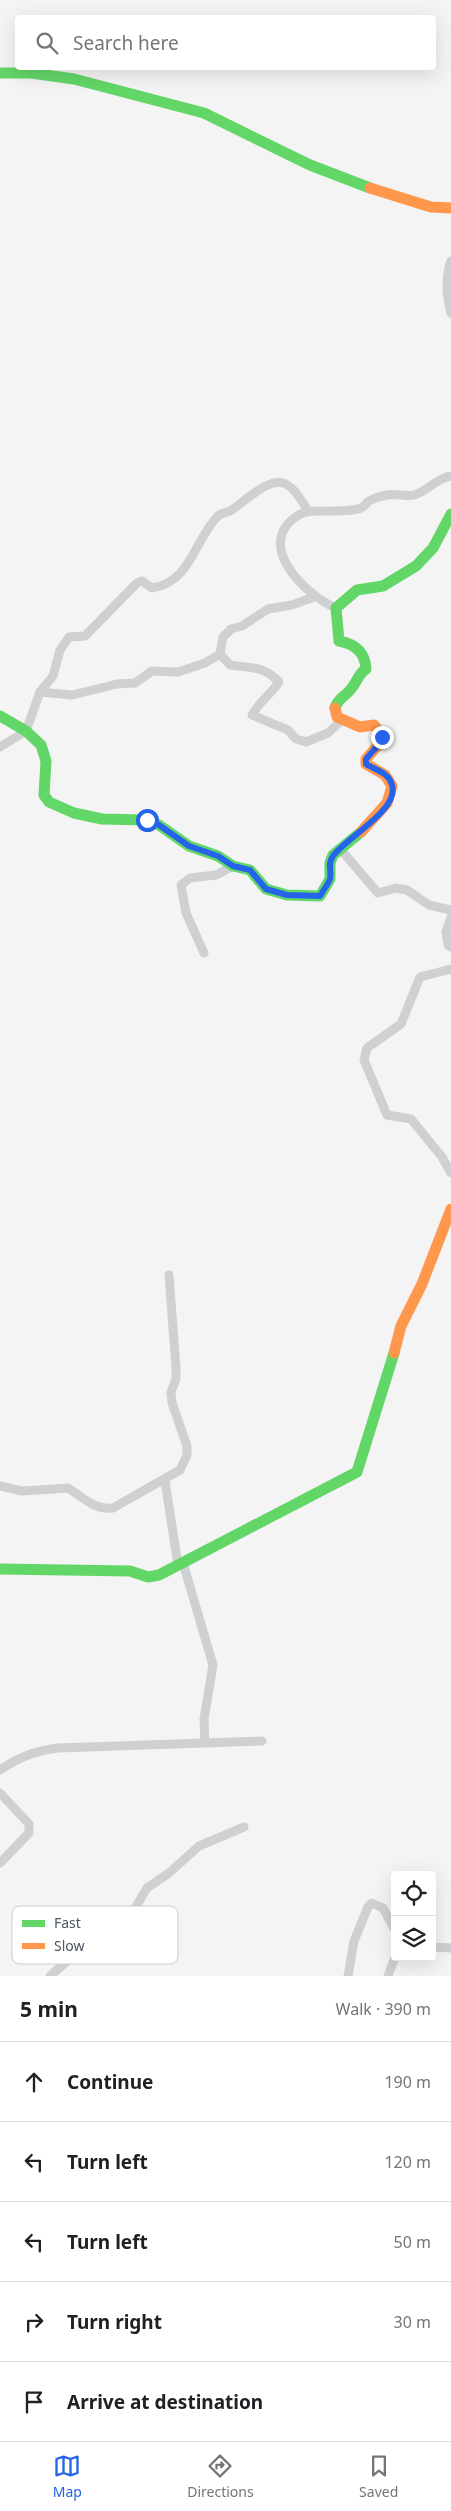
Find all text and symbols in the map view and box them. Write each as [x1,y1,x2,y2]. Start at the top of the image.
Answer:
search box [15,15,436,70]
icon: search [33,29,61,57]
text: Search here [73,30,179,56]
route end [371,726,394,749]
route start [136,809,159,832]
map controls [391,1871,436,1961]
button: locate [391,1871,436,1916]
legend [12,1906,178,1964]
text: Fast [54,1913,81,1932]
button: layers [391,1916,436,1961]
text: Slow [54,1936,85,1955]
text: 5 min [20,1995,78,2023]
text: Walk · 390 m [336,1998,431,2020]
icon: ahead [20,2068,48,2096]
text: Continue [67,2069,153,2095]
text: 190 m [384,2071,431,2093]
icon: left [20,2148,48,2176]
text: Turn left [67,2149,148,2175]
text: 120 m [384,2151,431,2173]
icon: left [20,2228,48,2256]
text: Turn left [67,2229,148,2255]
text: 50 m [394,2231,431,2253]
icon: right [20,2308,48,2336]
text: Turn right [67,2309,162,2335]
text: 30 m [394,2311,431,2333]
icon: arrive [20,2388,48,2416]
text: Arrive at destination [67,2389,263,2415]
tab: Map [53,2452,82,2501]
tab: Directions [187,2452,254,2501]
tab: Saved [359,2452,398,2501]

